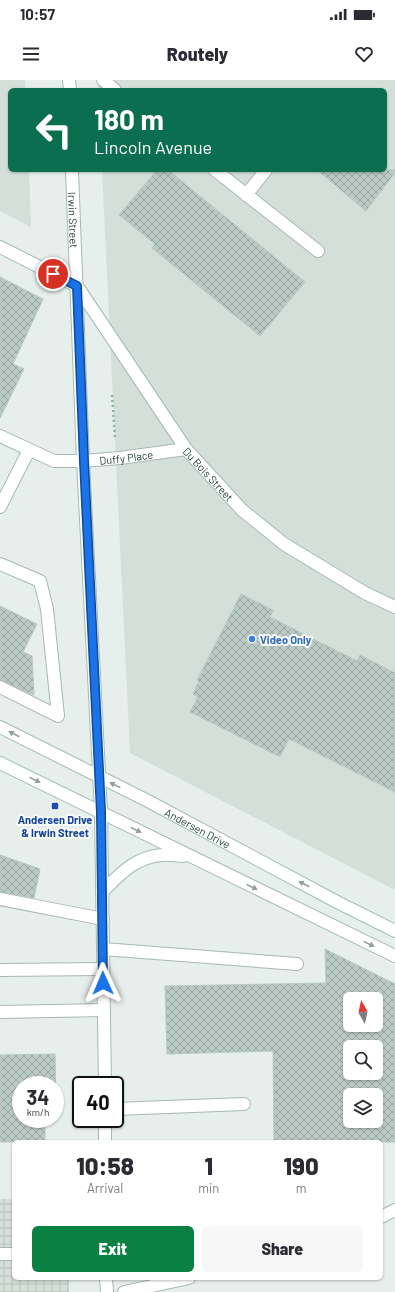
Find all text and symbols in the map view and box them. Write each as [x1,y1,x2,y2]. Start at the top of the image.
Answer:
text: 10:57 [20,5,55,23]
icon: menu [20,43,42,65]
text: Routely [167,43,228,65]
icon: heart [353,43,375,65]
text: 180 m [94,102,164,136]
icon: left [28,104,80,156]
text: Lincoln Avenue [94,136,212,158]
street label: Irwin Street [66,192,81,248]
pin [36,257,70,291]
icon: arrive [42,263,64,285]
street label: Du Bois Street [181,444,237,503]
street label: Duffy Place [99,447,154,466]
place label: Video Only [260,633,312,646]
marker: Video Only [247,634,257,644]
one-way arrow [8,731,20,737]
one-way arrow [29,777,41,783]
one-way arrow [109,782,121,788]
marker: Andersen Drive & Irwin Street [50,801,60,811]
street label: Andersen Drive [163,805,233,850]
place label: Andersen Drive & Irwin Street [18,813,92,839]
one-way arrow [130,826,141,833]
one-way arrow [299,881,310,888]
one-way arrow [247,884,258,890]
one-way arrow [363,941,375,947]
position arrow [82,962,124,1004]
north arrow [343,992,383,1032]
map controls [343,992,383,1128]
button: search [343,1040,383,1080]
speed limit sign: 40 [72,1076,124,1128]
text: 34 [27,1085,49,1109]
button: layers [343,1088,383,1128]
text: km/h [27,1106,49,1118]
text: 10:58 [76,1151,134,1180]
text: 1 [204,1151,213,1180]
text: 190 [284,1151,319,1180]
text: Arrival [87,1180,123,1196]
text: min [198,1180,219,1196]
text: m [296,1180,307,1196]
button: Exit [32,1226,194,1272]
button: Share [202,1226,363,1272]

